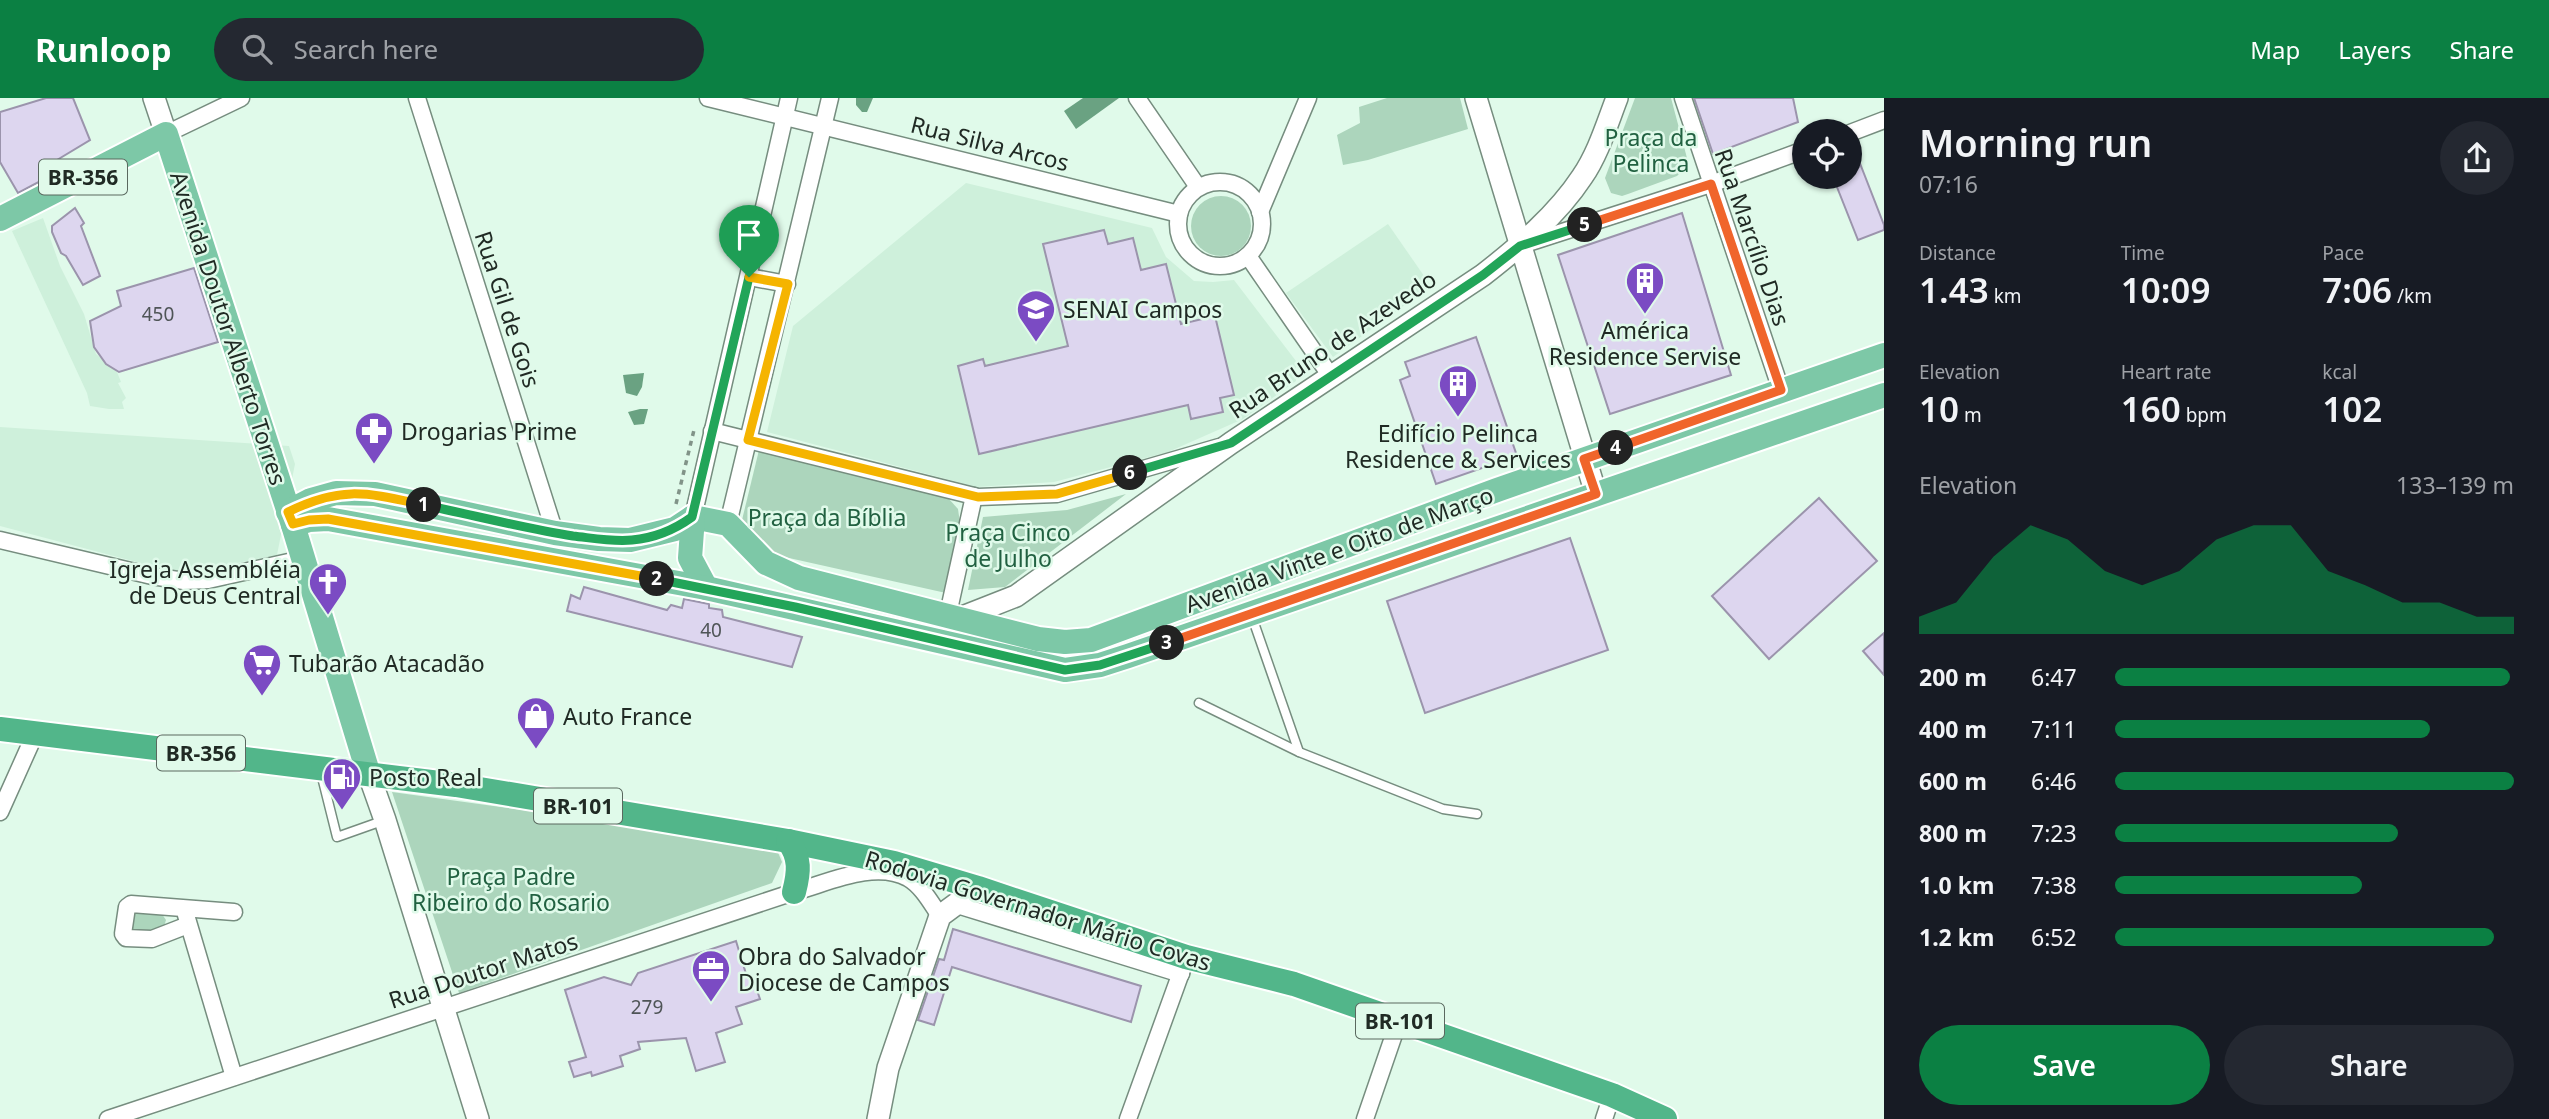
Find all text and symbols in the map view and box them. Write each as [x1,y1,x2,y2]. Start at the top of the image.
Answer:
search box [214,18,704,81]
text: Runloop [35,27,172,72]
icon: search [238,30,276,68]
text: Search here [294,31,438,67]
text: Map [2250,33,2300,66]
text: Layers [2338,33,2412,66]
text: Share [2450,33,2514,66]
street label: Rua Silva Arcos [907,108,1073,178]
text: Morning run [1919,116,2152,168]
map controls [1792,119,1862,189]
button: locate [1792,119,1862,189]
park label: Praça da Pelinca [1605,121,1697,179]
button: share [2440,121,2514,195]
street label: Rua Marcílio Dias [1708,144,1798,330]
road number: BR-356 [39,160,127,194]
street label: Avenida Doutor Alberto Torres [163,167,295,489]
text: 07:16 [1919,168,1978,200]
pin [719,205,779,277]
pin: 5 [1568,208,1602,242]
text: 5 [1579,211,1590,237]
icon: arrive [730,216,768,254]
street label: Rua Gil de Gois [468,227,548,391]
text: Distance [1919,240,1996,266]
text: Time [2121,240,2165,266]
text: Pace [2322,240,2364,266]
building icon: América Residence Servise [1624,260,1666,315]
street label: Rua Bruno de Azevedo [1222,263,1442,425]
text: 1.43 [1919,266,1989,313]
text: 10:09 [2121,266,2210,313]
text: 7:06 [2322,266,2392,313]
text: km [1989,283,2022,309]
text: /km [2392,283,2432,309]
school or university icon: SENAI Campos [1015,288,1057,343]
place label: SENAI Campos [1063,293,1222,325]
house number: 450 [142,301,174,327]
place label: América Residence Servise [1549,314,1741,372]
text: Elevation [1919,359,2000,385]
text: Heart rate [2121,359,2211,385]
text: kcal [2322,359,2357,385]
building icon: Edifício Pelinca Residence & Services [1437,363,1479,418]
text: 10 [1919,385,1959,432]
text: 160 [2121,385,2181,432]
text: 102 [2322,385,2382,432]
text: m [1959,402,1982,428]
text: bpm [2181,402,2227,428]
pharmacy icon: Drogarias Prime [353,410,395,465]
place label: Drogarias Prime [401,415,577,447]
place label: Edifício Pelinca Residence & Services [1345,417,1571,475]
pin: 4 [1598,430,1634,466]
text: 4 [1610,434,1621,460]
pin: 6 [1112,456,1148,490]
text: 6 [1124,459,1135,485]
text: Elevation [1919,469,2017,501]
text: 133–139 m [2396,469,2514,501]
street label: Avenida Vinte e Oito de Março [1181,478,1497,620]
pin: 1 [406,488,442,522]
text: 1 [418,491,429,517]
park label: Praça da Bíblia [748,501,906,533]
park label: Praça Cinco de Julho [945,516,1071,574]
place label: Igreja Assembléia de Deus Central [109,553,301,611]
church icon: Igreja Assembléia de Deus Central [307,561,349,616]
pin: 2 [640,561,674,596]
text: 2 [651,565,662,591]
house number: 40 [700,617,722,643]
pin: 3 [1150,626,1184,660]
text: 3 [1161,629,1172,655]
supermarket icon: Tubarão Atacadão [241,642,283,697]
place label: Tubarão Atacadão [289,647,485,679]
text: 200 m [1919,661,1987,693]
text: 6:47 [2031,661,2077,693]
shop icon: Auto France [515,695,557,750]
place label: Auto France [563,700,692,732]
text: 400 m [1919,713,1987,745]
text: 7:11 [2031,713,2077,745]
road number: BR-356 [157,736,245,770]
fuel station icon: Posto Real [321,756,363,811]
place label: Posto Real [369,761,482,793]
text: 600 m [1919,765,1987,797]
text: 6:46 [2031,765,2077,797]
road number: BR-101 [534,788,622,824]
text: 800 m [1919,817,1987,849]
text: 7:23 [2031,817,2077,849]
street label: Rodovia Governador Mário Covas [861,842,1215,978]
park label: Praça Padre Ribeiro do Rosario [412,860,610,918]
text: 1.0 km [1919,869,1994,901]
text: 7:38 [2031,869,2077,901]
text: 1.2 km [1919,921,1994,953]
text: 6:52 [2031,921,2077,953]
street label: Rua Doutor Matos [384,924,582,1016]
place label: Obra do Salvador Diocese de Campos [738,940,950,998]
office icon: Obra do Salvador Diocese de Campos [690,948,732,1003]
house number: 279 [631,994,663,1020]
road number: BR-101 [1356,1004,1444,1038]
button: Save [1919,1025,2210,1105]
button: Share [2224,1025,2514,1105]

